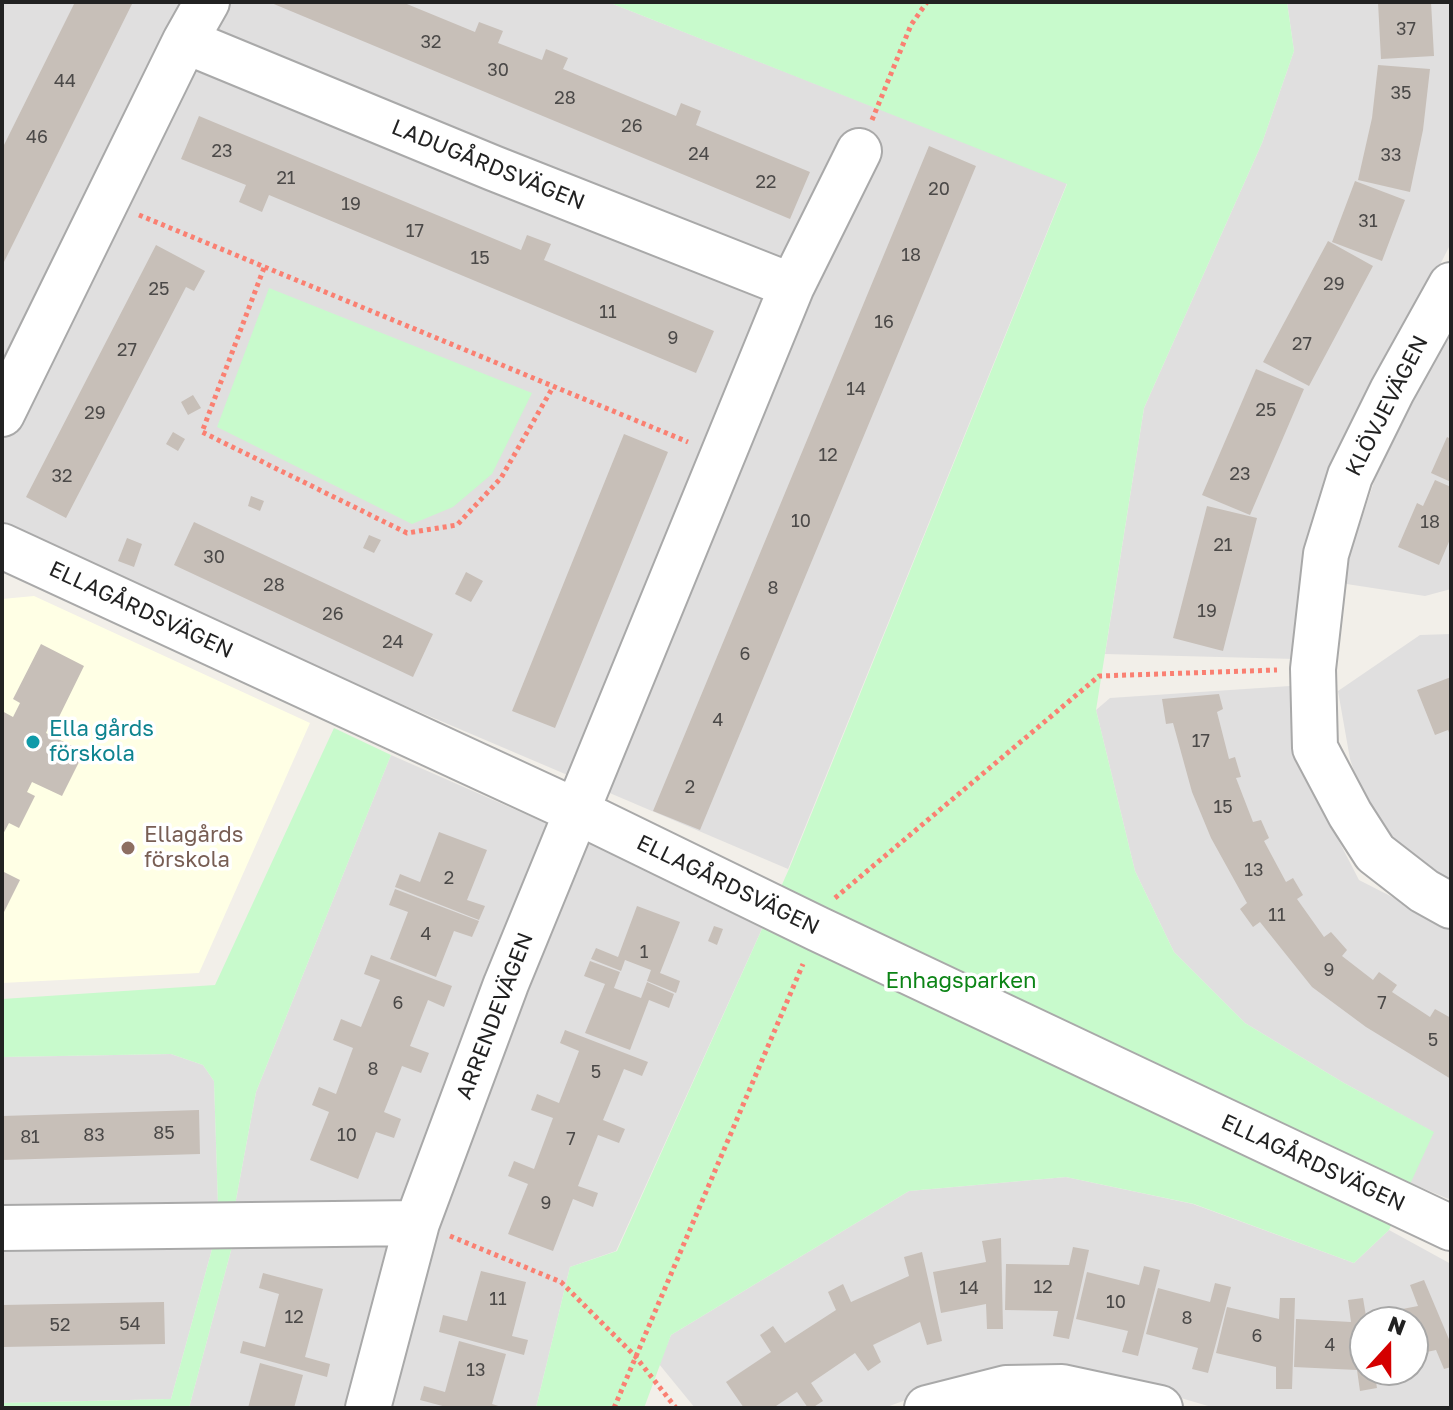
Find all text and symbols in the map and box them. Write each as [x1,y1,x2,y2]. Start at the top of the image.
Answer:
house number: 37 [1396,18,1416,40]
house number: 32 [421,31,441,53]
house number: 30 [487,59,509,81]
house number: 44 [54,70,76,92]
house number: 35 [1391,82,1411,104]
house number: 28 [554,87,576,109]
street label: LADUGÅRDSVÄGEN [388,114,588,216]
house number: 26 [621,115,643,137]
house number: 46 [26,126,48,148]
house number: 23 [212,140,232,162]
house number: 24 [688,143,710,165]
house number: 33 [1380,144,1402,166]
house number: 21 [276,167,296,189]
house number: 22 [756,171,776,193]
house number: 20 [928,178,950,200]
house number: 19 [341,193,361,215]
house number: 31 [1358,210,1378,232]
house number: 17 [406,220,424,242]
house number: 18 [901,244,921,266]
house number: 15 [470,247,490,269]
house number: 29 [1323,273,1345,295]
house number: 25 [149,278,169,300]
house number: 11 [599,301,617,323]
house number: 16 [874,311,894,333]
house number: 9 [668,327,678,349]
street label: KLÖVJEVÄGEN [1340,331,1434,481]
house number: 27 [1292,333,1312,355]
house number: 27 [117,339,137,361]
house number: 14 [846,378,866,400]
house number: 25 [1256,399,1276,421]
house number: 29 [84,402,106,424]
house number: 12 [818,444,838,466]
house number: 23 [1230,463,1250,485]
house number: 32 [52,465,72,487]
house number: 10 [791,510,811,532]
house number: 18 [1420,511,1440,533]
house number: 21 [1213,534,1233,556]
house number: 30 [203,546,225,568]
street label: ELLAGÅRDSVÄGEN [45,556,237,664]
house number: 28 [263,574,285,596]
house number: 8 [768,577,778,599]
house number: 19 [1197,600,1217,622]
house number: 26 [322,603,344,625]
house number: 24 [382,631,404,653]
house number: 6 [740,643,750,665]
house number: 4 [713,709,723,731]
place label: Ella gårds förskola [49,716,154,768]
house number: 17 [1192,730,1210,752]
marker: Ella gårds förskola [24,733,42,751]
house number: 2 [685,776,695,798]
house number: 15 [1213,796,1233,818]
place label: Ellagårds förskola [144,822,243,874]
street label: ELLAGÅRDSVÄGEN [632,829,824,941]
marker: Ellagårds förskola [119,839,137,857]
house number: 13 [1244,859,1264,881]
house number: 2 [444,867,454,889]
house number: 11 [1268,904,1286,926]
house number: 4 [421,923,431,945]
street label: ARRENDEVÄGEN [451,929,539,1103]
house number: 1 [640,941,648,963]
house number: 9 [1324,959,1334,981]
park label: Enhagsparken [886,968,1036,994]
house number: 6 [393,992,403,1014]
house number: 7 [1377,992,1387,1014]
house number: 5 [1428,1029,1438,1051]
house number: 8 [368,1058,378,1080]
house number: 5 [591,1061,601,1083]
street label: ELLAGÅRDSVÄGEN [1217,1109,1409,1217]
house number: 85 [153,1122,175,1144]
house number: 83 [83,1124,105,1146]
house number: 10 [337,1124,357,1146]
house number: 81 [20,1126,40,1148]
house number: 7 [566,1128,576,1150]
house number: 9 [541,1192,551,1214]
house number: 12 [1033,1276,1053,1298]
house number: 14 [959,1277,979,1299]
house number: 11 [489,1288,507,1310]
house number: 10 [1106,1291,1126,1313]
house number: 12 [284,1306,304,1328]
north arrow [1349,1306,1429,1386]
house number: 8 [1182,1307,1192,1329]
text: N [1384,1309,1410,1341]
house number: 54 [119,1313,141,1335]
house number: 52 [50,1314,70,1336]
house number: 6 [1252,1325,1262,1347]
house number: 4 [1325,1334,1335,1356]
house number: 13 [466,1359,486,1381]

